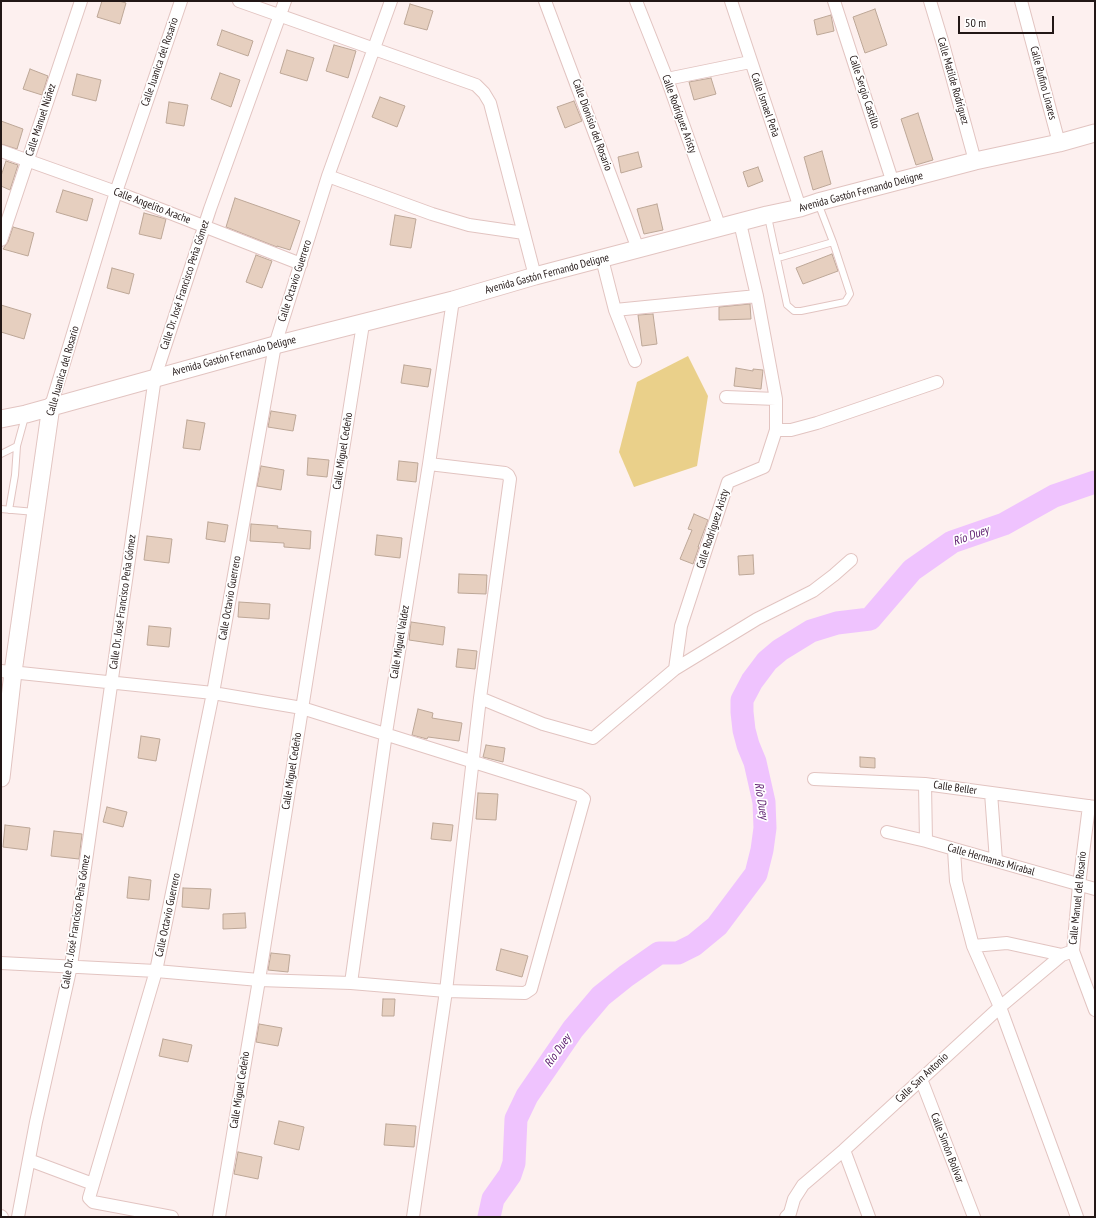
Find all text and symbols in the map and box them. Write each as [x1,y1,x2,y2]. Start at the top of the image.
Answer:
scale bar [960,8,1056,34]
text: 50 m [965,15,986,30]
street label: Calle Juanica del Rosario [139,16,181,108]
street label: Calle Matilde Rodríguez [934,36,972,126]
street label: Calle Rufino Linares [1027,45,1059,121]
street label: Calle Sergio Castillo [846,54,882,130]
street label: Calle Ismael Peña [748,71,782,139]
street label: Calle Rodríguez Aristy [659,73,699,155]
street label: Calle Dionisio del Rosario [569,77,615,173]
street label: Calle Manuel Núñez [23,82,59,158]
street label: Avenida Gastón Fernando Deligne [797,169,925,215]
street label: Calle Angelito Arache [112,185,192,227]
street label: Calle Dr. José Francisco Peña Gómez [158,218,212,352]
street label: Calle Octavio Guerrero [276,238,314,324]
street label: Avenida Gastón Fernando Deligne [483,251,611,297]
street label: Calle Juanica del Rosario [44,324,82,418]
street label: Avenida Gastón Fernando Deligne [170,333,298,379]
street label: Calle Miguel Cedeño [330,412,356,490]
street label: Calle Rodríguez Aristy [694,488,732,570]
water label: Río Duey [951,523,991,549]
street label: Calle Dr. José Francisco Peña Gómez [107,534,139,670]
street label: Calle Octavio Guerrero [216,555,244,641]
street label: Calle Miguel Valdez [388,604,412,680]
street label: Calle Miguel Cedeño [279,732,305,810]
street label: Calle Beller [932,778,978,798]
water label: Río Duey [751,782,771,820]
street label: Calle Hermanas Mirabal [946,841,1036,879]
street label: Calle Manuel del Rosario [1067,851,1089,945]
street label: Calle Dr. José Francisco Peña Gómez [59,854,93,990]
street label: Calle Octavio Guerrero [153,872,183,958]
water label: Río Duey [542,1032,574,1070]
street label: Calle San Antonio [893,1050,951,1106]
street label: Calle Miguel Cedeño [227,1051,253,1129]
street label: Calle Simón Bolívar [928,1111,966,1185]

